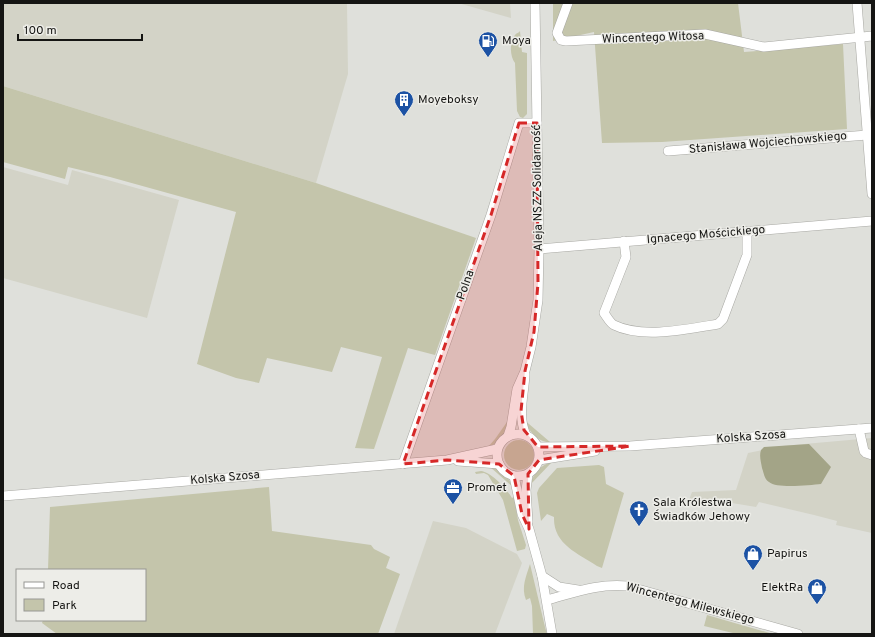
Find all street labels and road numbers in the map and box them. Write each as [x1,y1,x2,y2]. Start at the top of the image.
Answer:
street label: Wincentego Witosa [602,28,704,48]
street label: Aleja NSZZ Solidarność [529,125,547,251]
street label: Stanisława Wojciechowskiego [688,128,848,158]
street label: Ignacego Mościckiego [646,222,766,248]
street label: Polna [453,268,479,302]
street label: Kolska Szosa [716,427,786,447]
street label: Kolska Szosa [190,467,260,489]
street label: Wincentego Milewskiego [624,579,756,629]

